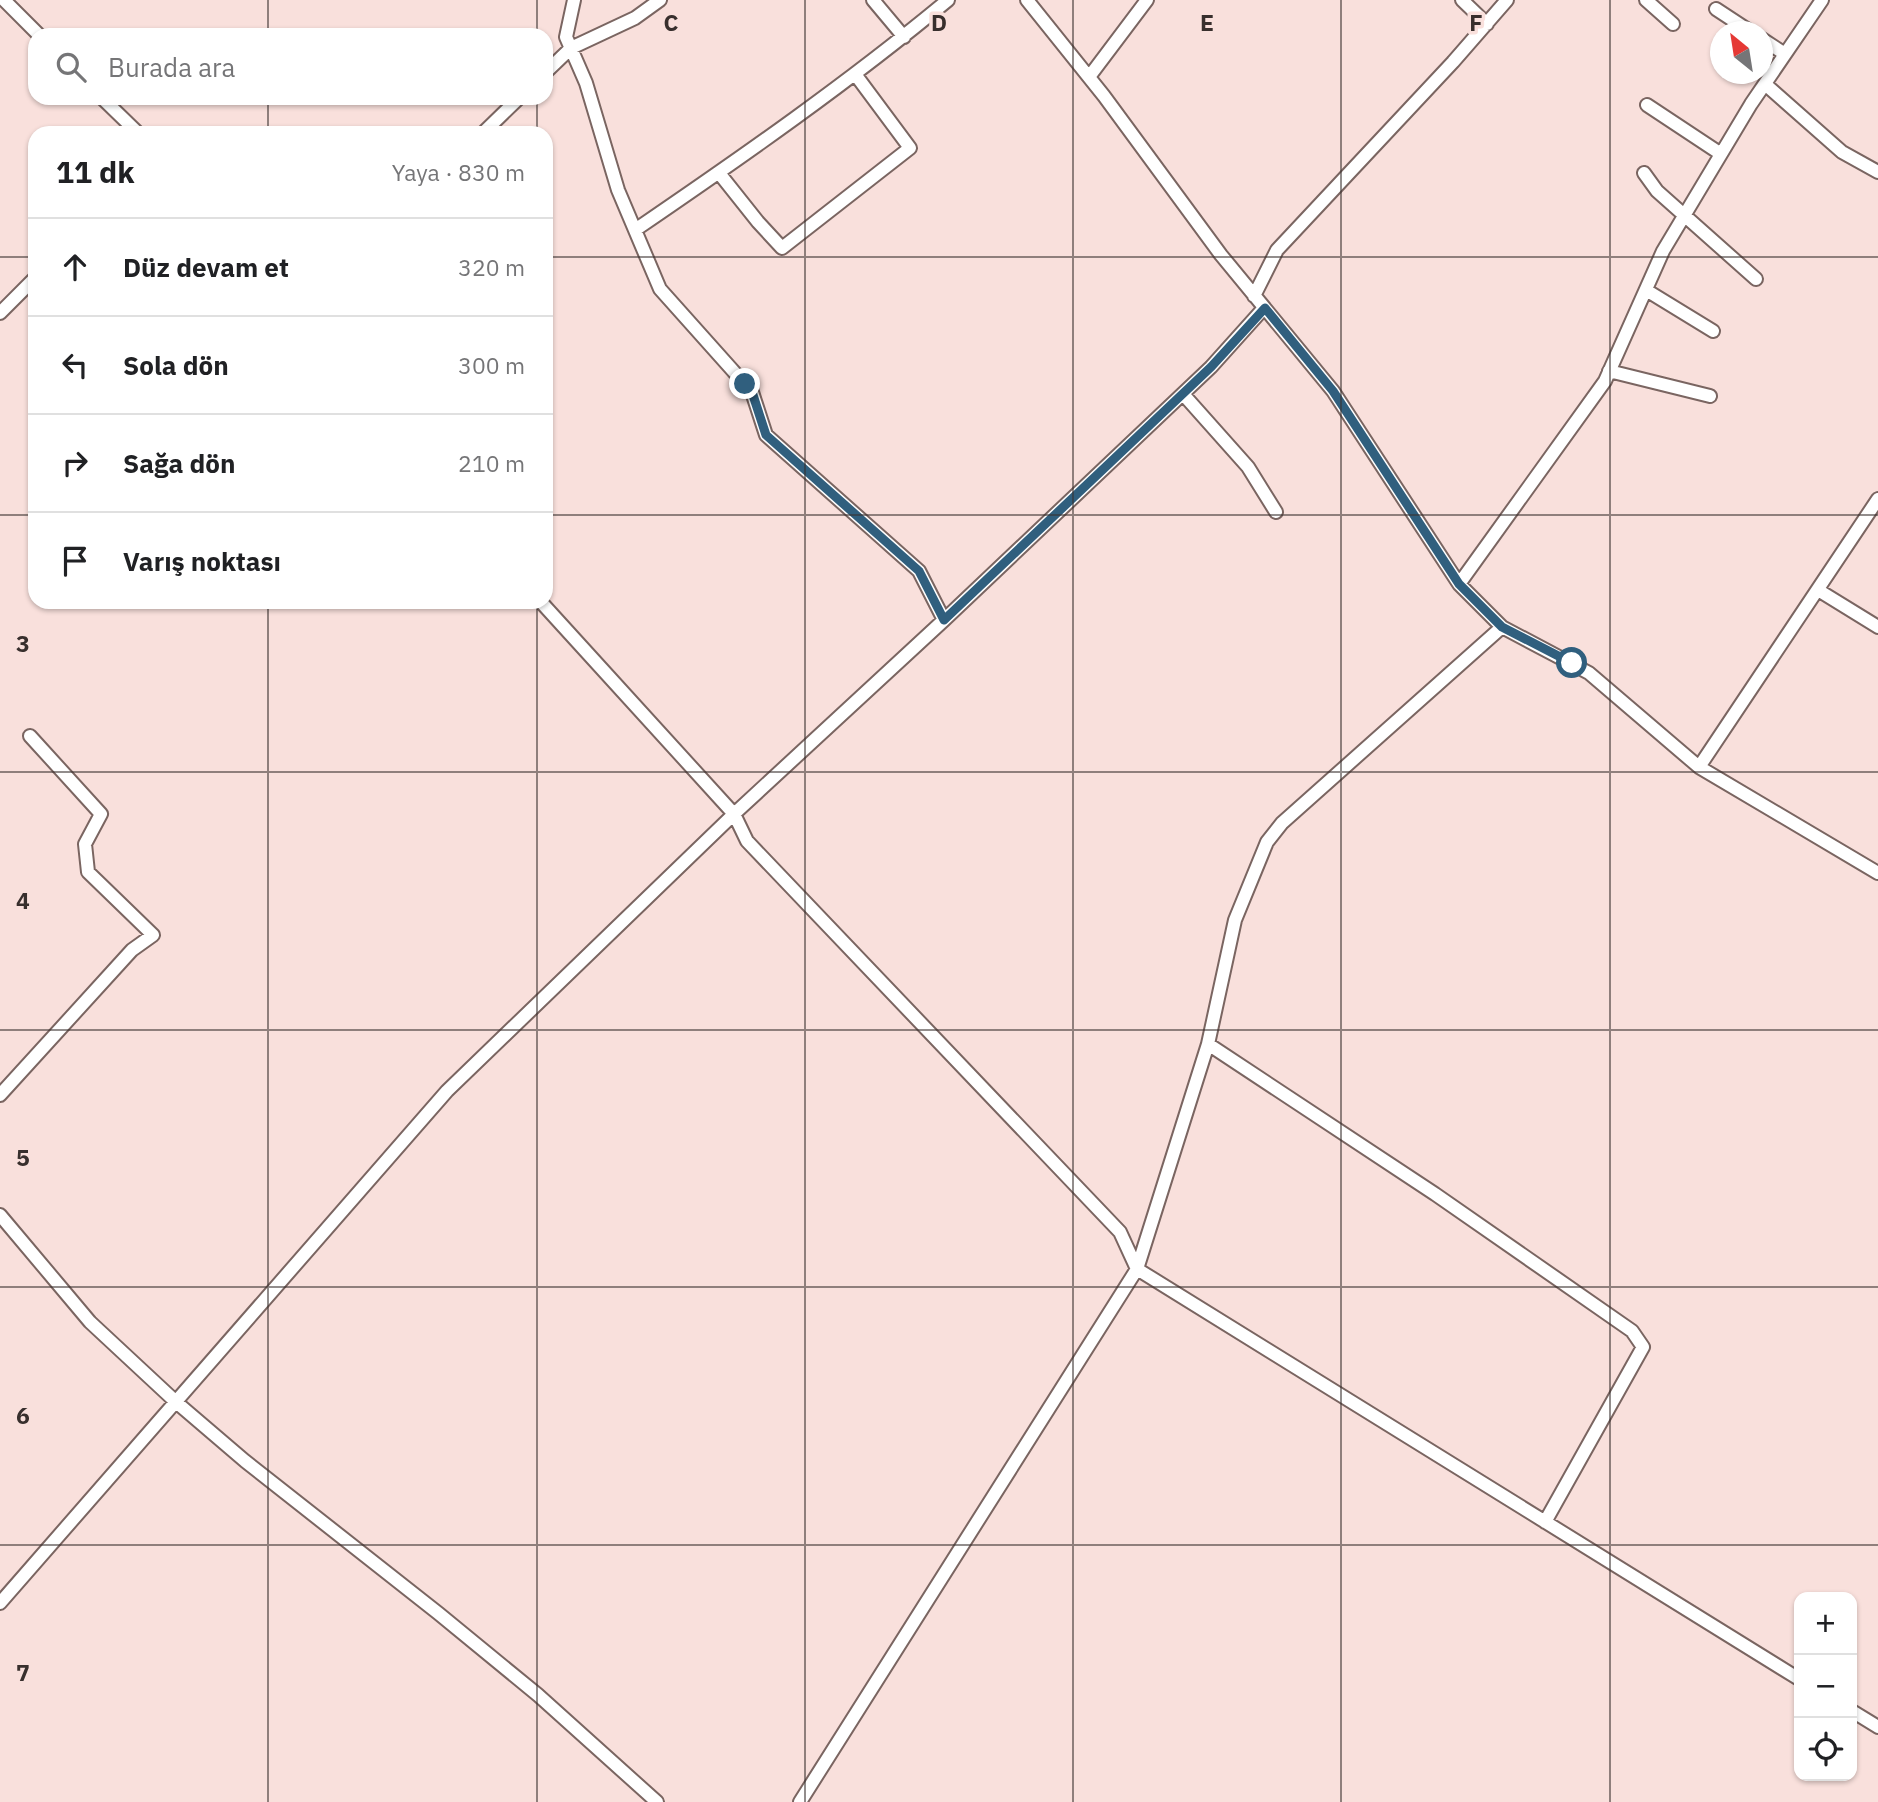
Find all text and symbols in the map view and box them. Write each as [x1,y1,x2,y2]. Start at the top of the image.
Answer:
text: C [664,7,679,37]
text: D [931,7,947,37]
text: E [1200,7,1214,37]
text: F [1469,7,1483,37]
north arrow [1710,21,1773,84]
search box [28,28,553,105]
icon: search [52,48,90,86]
text: Burada ara [108,50,235,84]
text: 11 dk [56,152,135,191]
text: Yaya · 830 m [392,157,525,187]
icon: ahead [56,248,94,286]
text: Düz devam et [123,250,289,284]
text: 320 m [458,252,525,282]
icon: left [56,346,94,384]
text: Sola dön [123,348,229,382]
text: 300 m [458,350,525,380]
route end [729,368,760,399]
icon: right [56,444,94,482]
text: Sağa dön [123,446,235,480]
text: 210 m [458,448,525,478]
icon: arrive [56,542,94,580]
text: Varış noktası [123,544,281,578]
text: 3 [16,628,30,658]
route start [1556,647,1587,678]
text: 4 [16,885,30,915]
text: 5 [16,1142,30,1172]
text: 6 [16,1400,30,1430]
map controls [1794,1592,1857,1781]
button: + [1794,1592,1857,1655]
button: − [1794,1655,1857,1718]
text: 7 [16,1657,30,1687]
button: locate [1794,1718,1857,1781]

